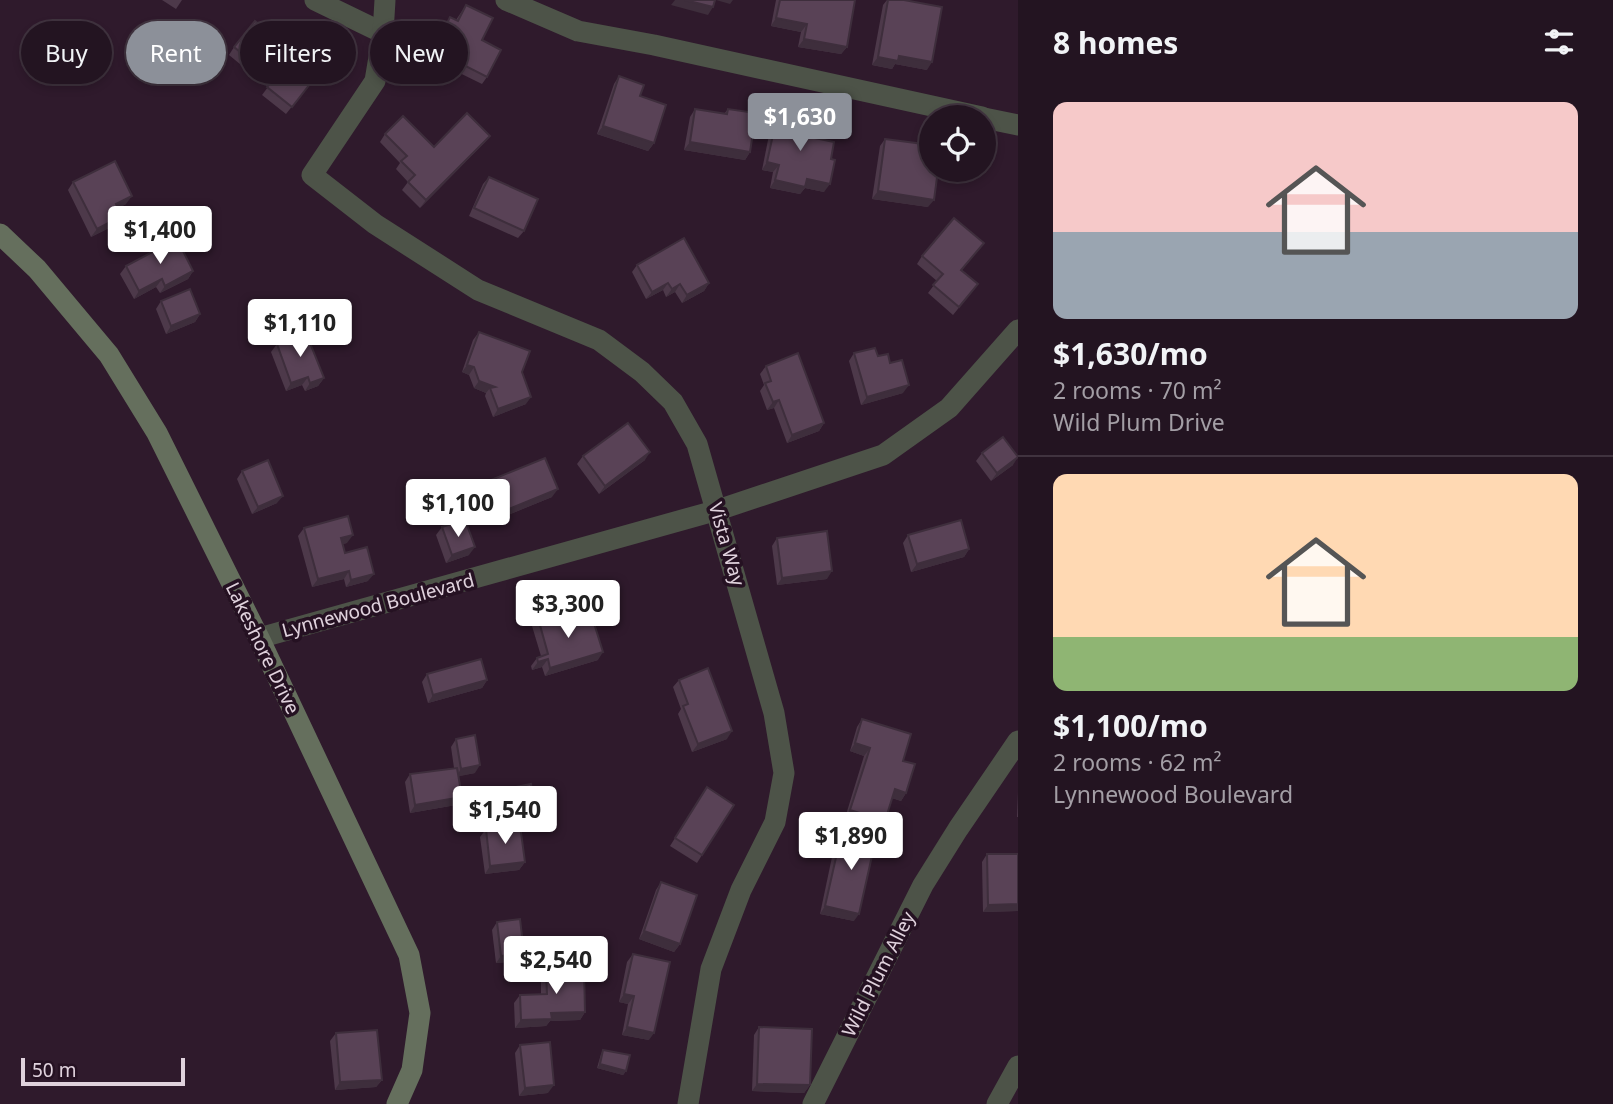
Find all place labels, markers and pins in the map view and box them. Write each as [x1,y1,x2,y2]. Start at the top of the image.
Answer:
pin: $1,630 [743,94,857,153]
pin: $1,400 [103,206,217,266]
pin: $1,110 [243,300,357,359]
pin: $1,100 [401,480,515,539]
pin: $3,300 [511,580,625,640]
pin: $1,540 [448,786,562,846]
pin: $1,890 [794,812,908,872]
pin: $2,540 [499,936,613,996]

